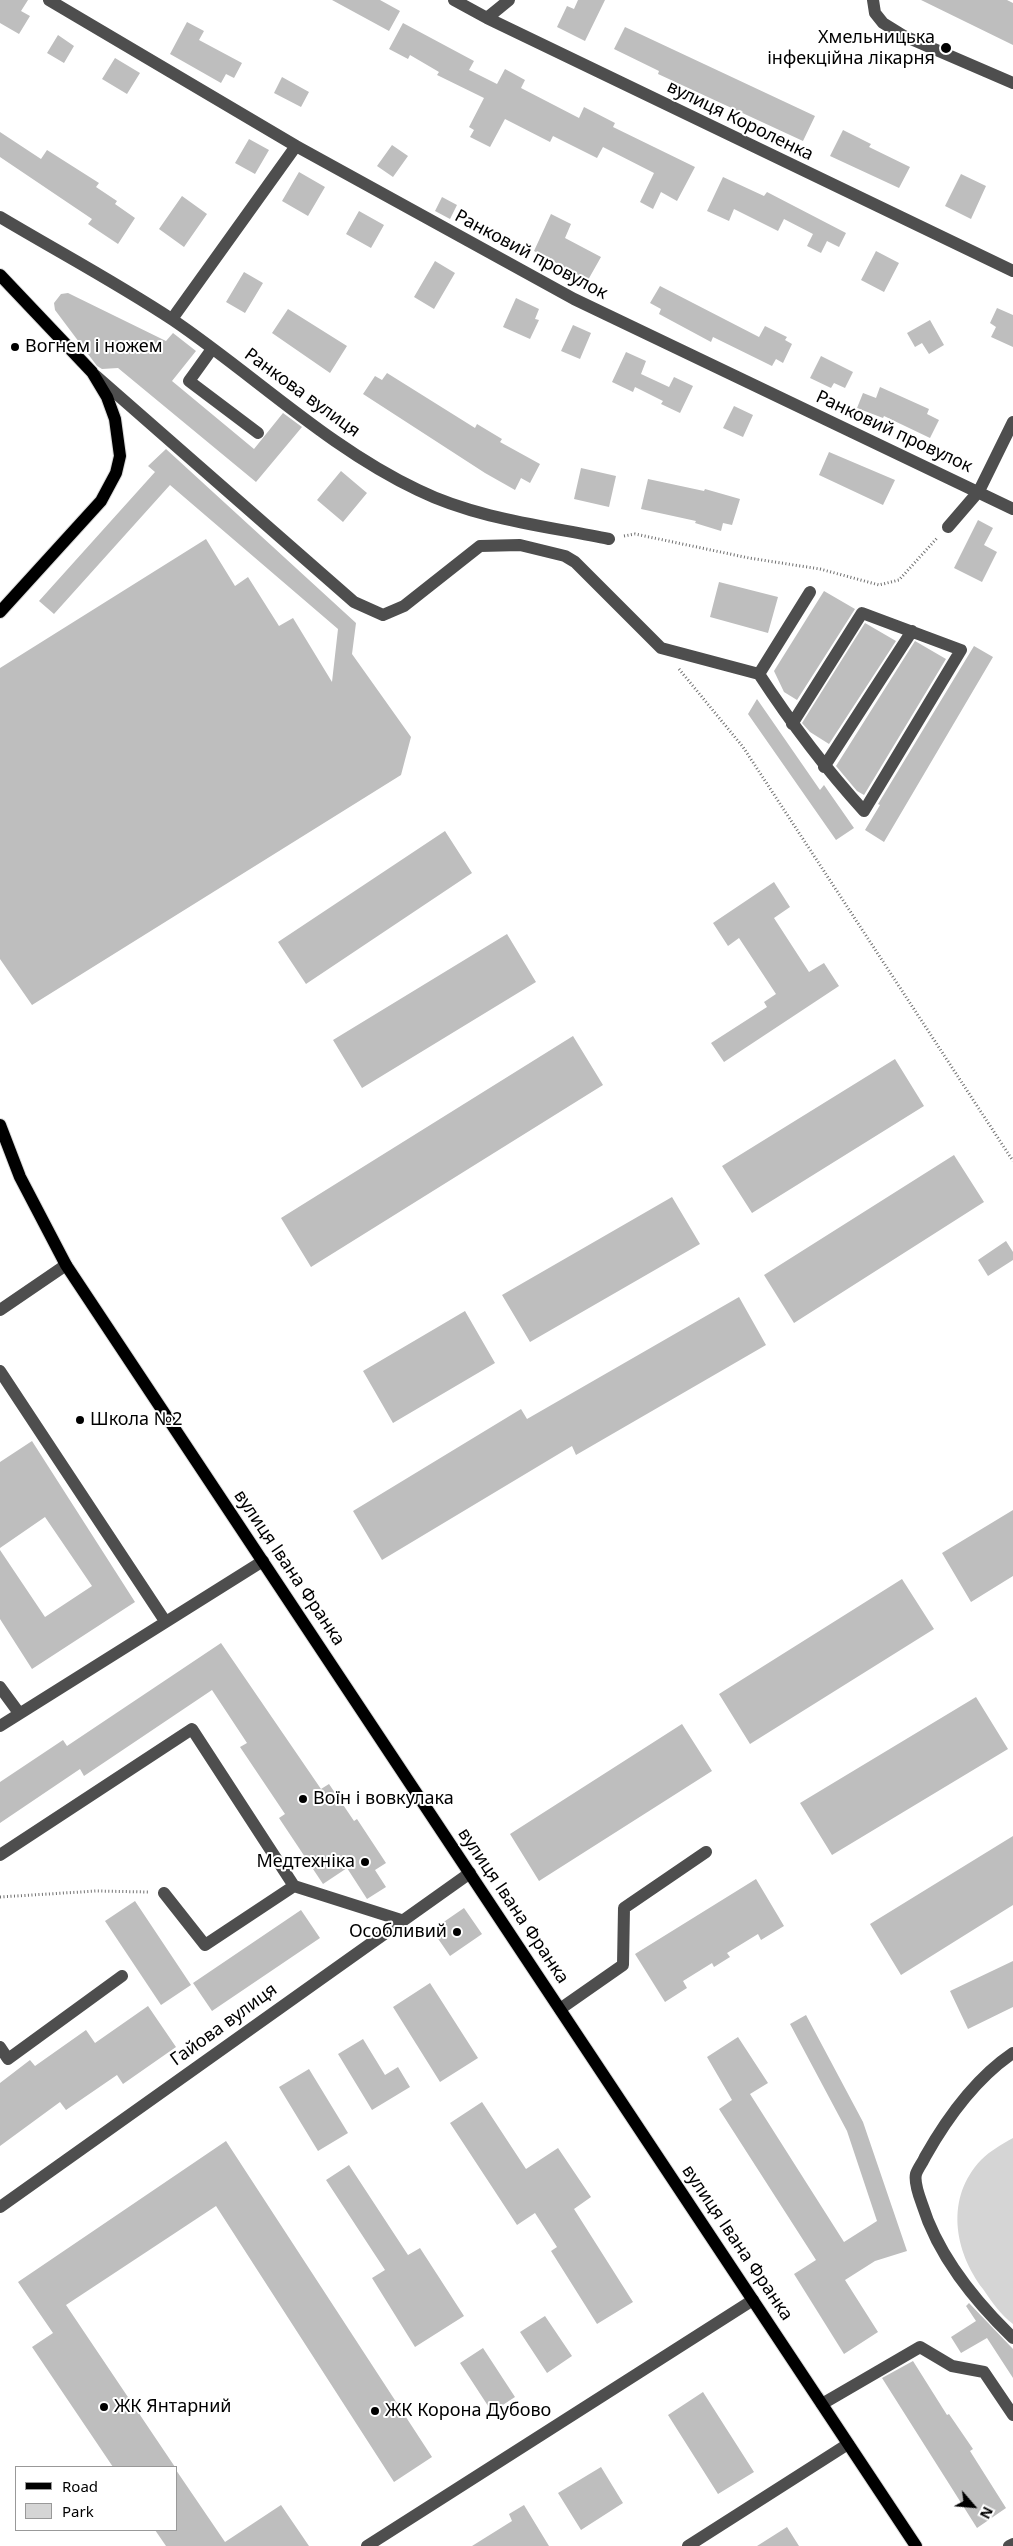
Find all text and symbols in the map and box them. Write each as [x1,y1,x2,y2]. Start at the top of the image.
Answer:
place label: Хмельницька інфекційна лікарня [767,27,935,70]
marker: Хмельницька інфекційна лікарня [939,41,953,55]
street label: вулиця Короленка [663,76,817,166]
street label: Ранковий провулок [451,206,611,304]
place label: Вогнем і ножем [25,336,163,358]
marker: Вогнем і ножем [9,341,21,353]
street label: Ранкова вулиця [240,344,364,442]
street label: Ранковий провулок [812,386,976,478]
place label: Школа №2 [90,1409,182,1431]
marker: Школа №2 [74,1414,86,1426]
street label: вулиця Івана Франка [229,1486,349,1650]
place label: Воїн і вовкулака [313,1788,454,1810]
marker: Воїн і вовкулака [297,1793,309,1805]
street label: вулиця Івана Франка [453,1824,573,1988]
place label: Медтехніка [256,1851,355,1873]
marker: Медтехніка [359,1856,371,1868]
place label: Особливий [349,1921,447,1943]
marker: Особливий [451,1926,463,1938]
street label: Гайова вулиця [166,1979,282,2071]
street label: вулиця Івана Франка [677,2161,797,2325]
place label: ЖК Янтарний [114,2396,231,2418]
place label: ЖК Корона Дубово [385,2400,551,2422]
marker: ЖК Янтарний [98,2401,110,2413]
marker: ЖК Корона Дубово [369,2405,381,2417]
legend [15,2466,178,2531]
text: Road [62,2476,98,2496]
north arrow [948,2481,998,2531]
text: Park [62,2501,94,2521]
text: N [976,2504,998,2522]

